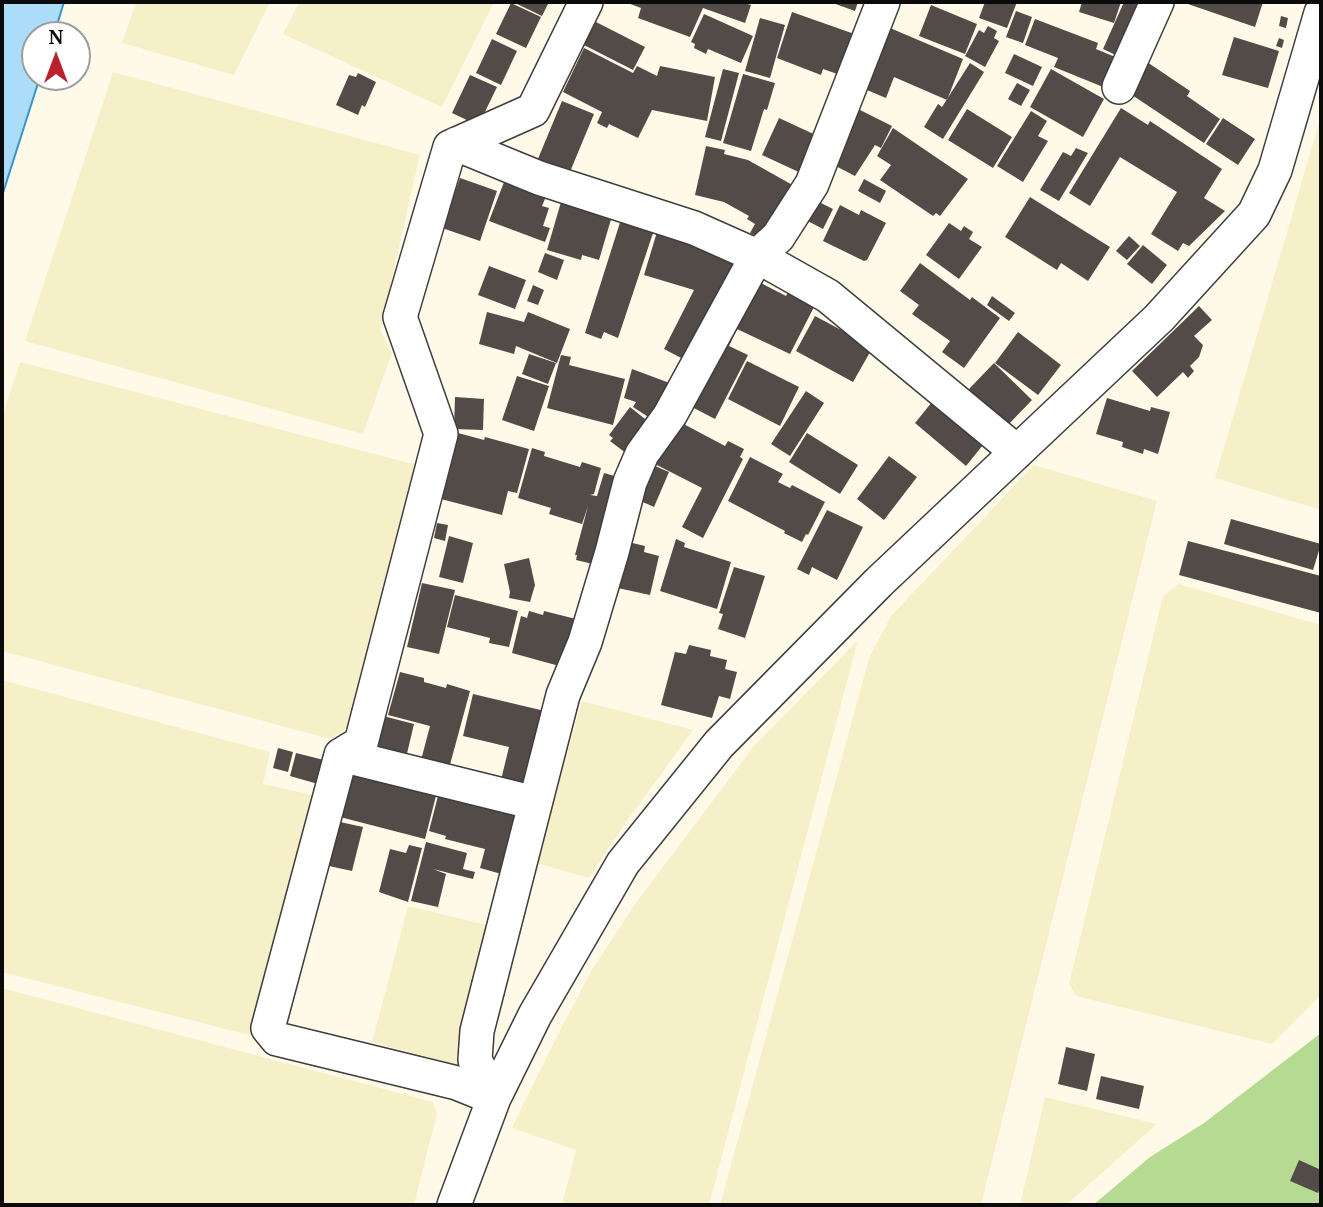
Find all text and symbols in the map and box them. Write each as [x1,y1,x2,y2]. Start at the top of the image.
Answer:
north arrow [21,21,91,91]
text: N [49,24,63,50]

